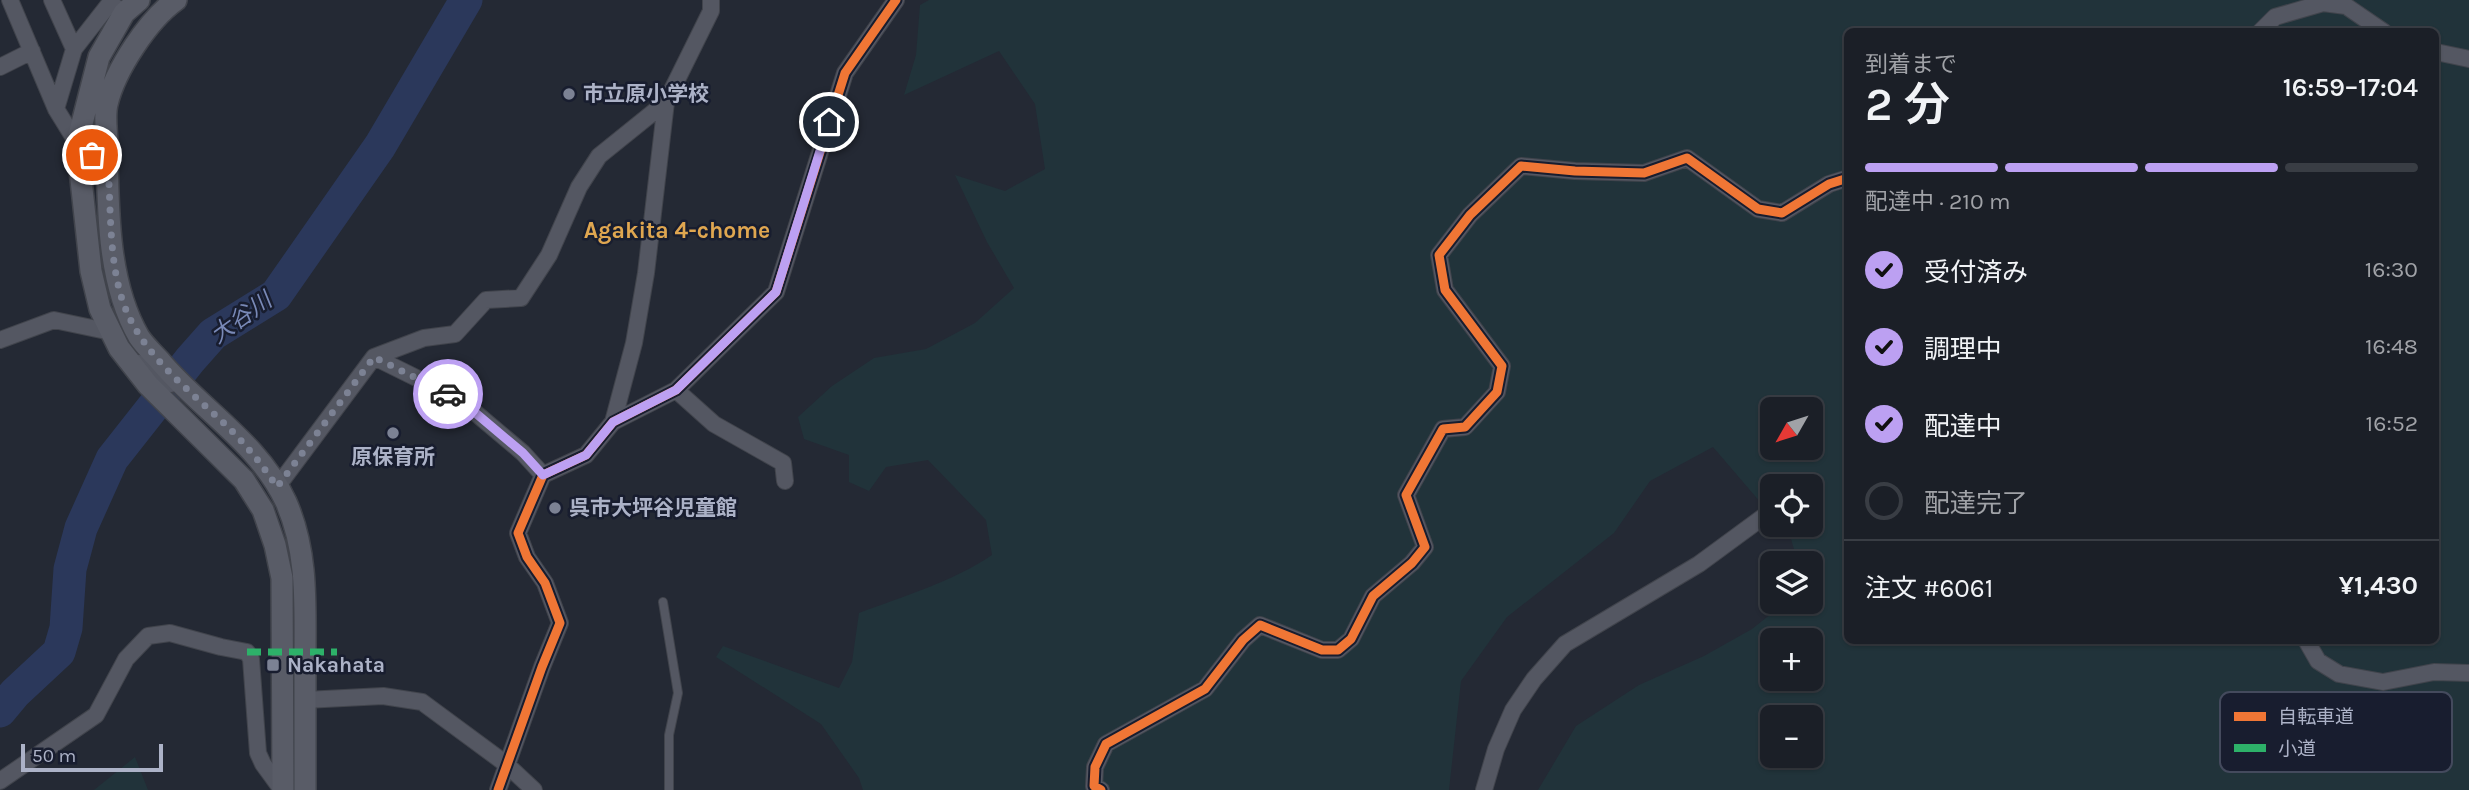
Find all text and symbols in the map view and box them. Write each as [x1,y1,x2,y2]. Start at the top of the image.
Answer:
text: 到着まで [1865,51,1957,78]
text: 16:59–17:04 [2283,72,2418,103]
text: 2 分 [1865,78,1950,132]
place label: 市立原小学校 [583,82,709,106]
marker: 市立原小学校 [561,86,577,102]
pin [799,92,859,152]
icon: home [810,103,848,141]
pin [62,125,122,185]
icon: bag [73,136,111,174]
text: 配達中 · 210 m [1865,188,2011,215]
district label: Agakita 4-chome [584,217,770,244]
icon: check [1865,251,1903,289]
text: 16:30 [2365,256,2418,283]
text: 受付済み [1924,257,2028,288]
water label: 大谷川 [205,285,279,349]
icon: check [1865,328,1903,366]
text: 16:48 [2365,333,2418,360]
text: 調理中 [1924,334,2002,365]
courier [413,359,483,429]
icon: car [429,375,467,413]
north arrow [1760,397,1824,460]
map controls [1760,397,1823,768]
icon: check [1865,405,1903,443]
text: 16:52 [2366,410,2418,437]
text: 配達中 [1924,411,2002,442]
marker: 原保育所 [385,425,401,441]
place label: 原保育所 [351,445,435,469]
button: locate [1760,474,1823,537]
text: 配達完了 [1924,488,2028,519]
place label: 呉市大坪谷児童館 [569,496,737,520]
marker: 呉市大坪谷児童館 [547,500,563,516]
button: layers [1760,551,1823,614]
text: ¥1,430 [2339,570,2418,601]
text: 注文 #6061 [1865,573,1993,604]
button: + [1760,628,1823,691]
place label: Nakahata [287,653,385,677]
marker: Nakahata [265,657,281,673]
legend [2220,692,2452,772]
button: − [1760,705,1823,768]
text: 自転車道 [2278,706,2354,728]
text: 小道 [2278,738,2316,760]
scale bar [21,741,163,773]
text: 50 m [32,745,76,767]

